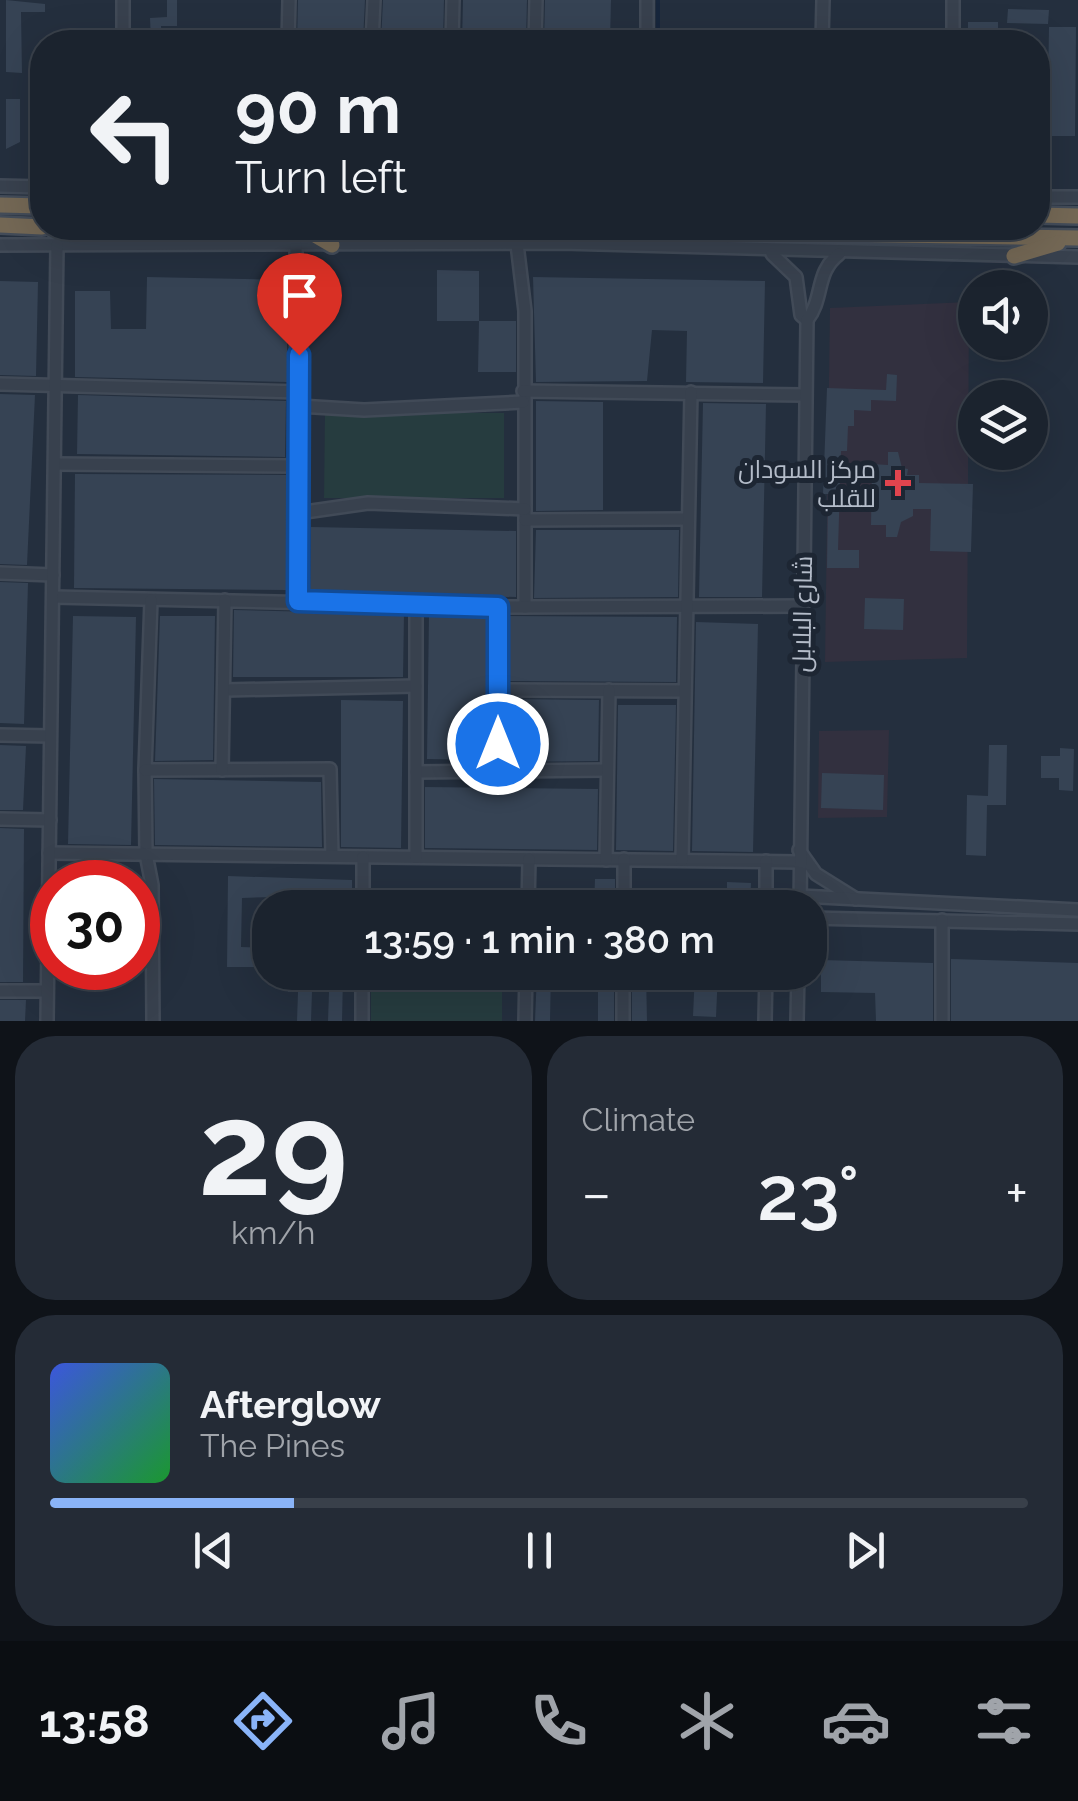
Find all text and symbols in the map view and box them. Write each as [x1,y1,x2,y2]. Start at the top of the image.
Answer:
text: 90 m [235,67,401,149]
icon: left [70,70,200,200]
text: Turn left [235,151,407,204]
pin [257,253,342,356]
icon: arrive [272,268,327,323]
map controls [958,270,1048,470]
button: sound [958,270,1048,360]
button: layers [958,380,1048,470]
place label: مركز السودان للقلب [738,454,876,513]
marker: مركز السودان للقلب [885,470,911,496]
street label: شارع البلابل [786,555,820,673]
position arrow [446,692,550,796]
speed limit sign: 30 [30,860,160,990]
text: 13:59 · 1 min · 380 m [364,917,715,962]
text: 29 [198,1073,348,1225]
text: Climate [582,1101,695,1138]
text: 23° [757,1149,859,1238]
text: − [582,1161,611,1226]
text: + [1005,1161,1028,1226]
text: km/h [231,1214,315,1251]
text: Afterglow [200,1382,381,1427]
text: The Pines [200,1427,345,1464]
icon: previous [186,1523,241,1578]
icon: pause [512,1523,567,1578]
icon: next [838,1523,893,1578]
icon: directions [228,1686,298,1756]
icon: music [376,1686,446,1756]
icon: phone [524,1686,594,1756]
icon: climate [672,1686,742,1756]
icon: car [821,1686,891,1756]
icon: filters [969,1686,1039,1756]
text: 13:58 [39,1695,150,1748]

